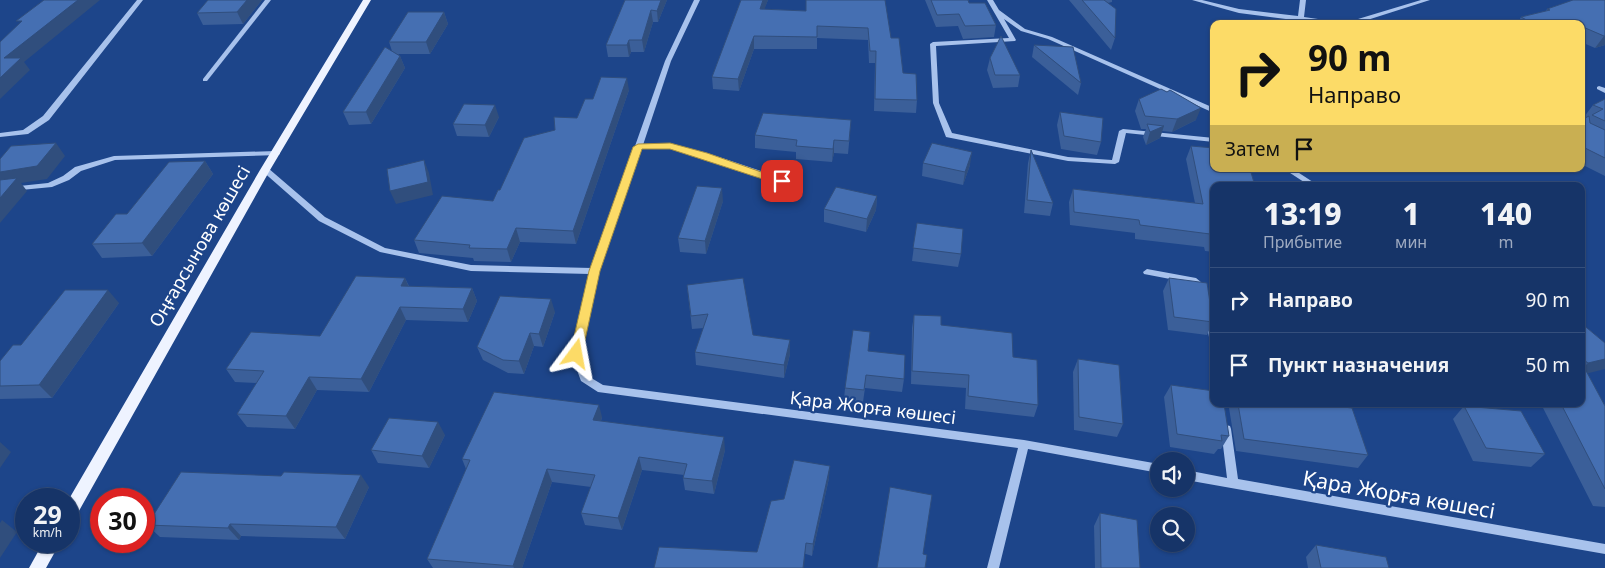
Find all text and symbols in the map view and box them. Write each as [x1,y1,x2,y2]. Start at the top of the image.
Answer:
text: 90 m [1308,34,1391,81]
icon: right [1225,40,1290,105]
text: Направо [1308,79,1401,109]
icon: arrive [1290,135,1318,163]
text: Затем [1225,136,1280,162]
pin [761,160,803,202]
street label: Оңғарсынова көшесі [143,161,255,331]
icon: arrive [768,167,796,195]
text: 13:19 [1264,193,1342,234]
text: 1 [1402,193,1420,234]
text: 140 [1480,193,1532,234]
text: Прибытие [1263,231,1342,253]
text: мин [1395,231,1427,253]
text: m [1499,231,1514,253]
icon: right [1225,286,1253,314]
text: Направо [1268,287,1353,313]
text: 90 m [1526,287,1570,313]
position arrow [549,327,601,379]
icon: arrive [1225,351,1253,379]
text: Пункт назначения [1268,352,1449,378]
text: 50 m [1526,352,1570,378]
street label: Қара Жорға көшесі [789,385,957,429]
map controls [1150,452,1195,552]
button: sound [1150,452,1195,497]
street label: Қара Жорға көшесі [1301,463,1497,525]
speed limit sign: 30 [90,488,155,553]
text: 29 [33,497,62,531]
button: search [1150,507,1195,552]
text: km/h [33,524,62,541]

